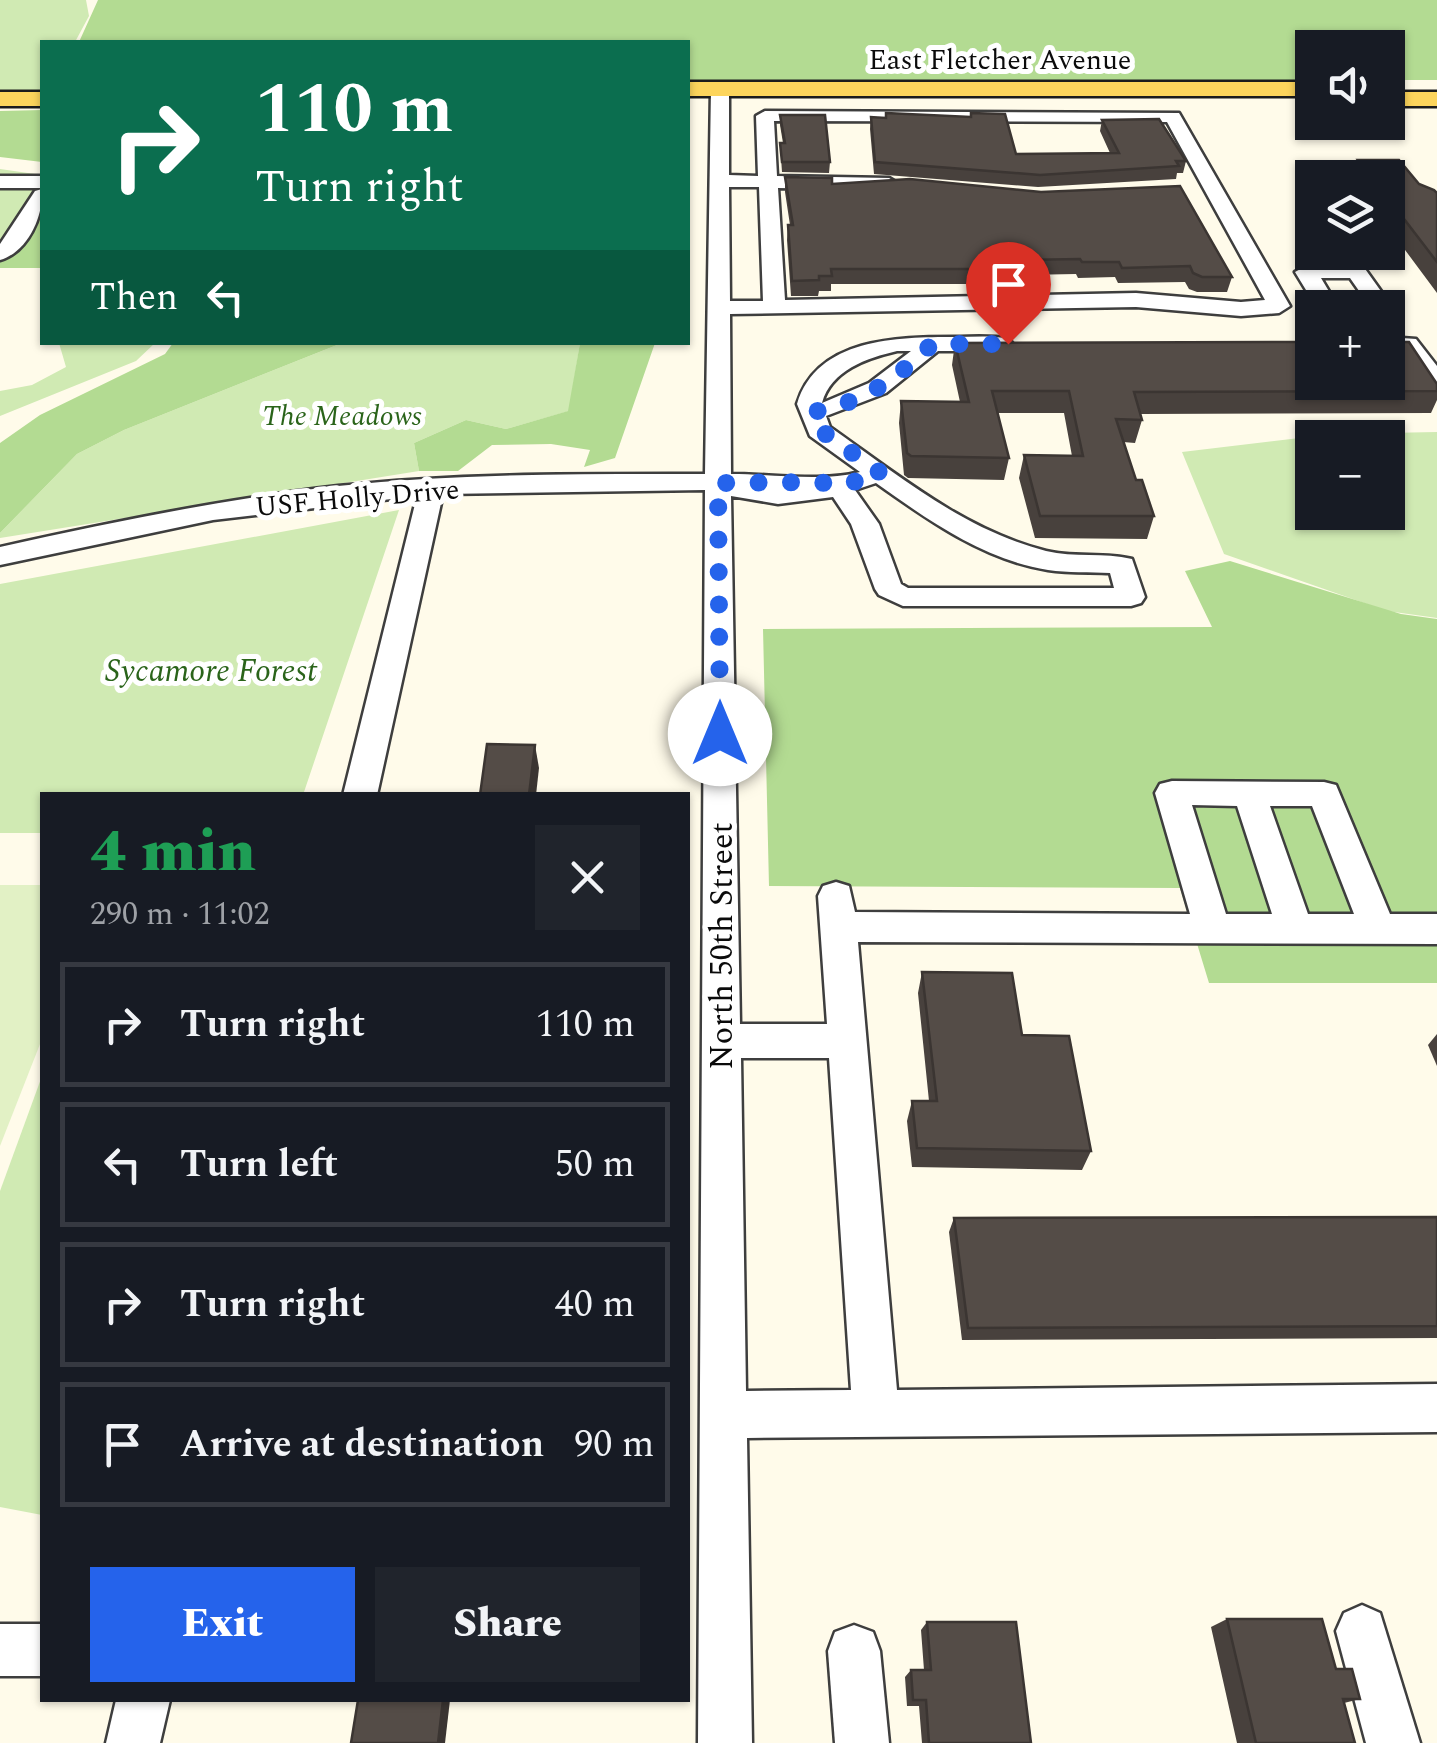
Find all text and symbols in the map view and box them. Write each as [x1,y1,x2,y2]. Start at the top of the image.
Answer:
map controls [1295,30,1405,530]
button: sound [1295,30,1405,140]
street label: East Fletcher Avenue [869,39,1131,82]
text: 110 m [255,57,453,163]
icon: right [90,80,220,210]
text: Turn right [255,153,464,222]
button: layers [1295,160,1405,270]
pin [966,242,1051,345]
icon: arrive [981,257,1036,312]
text: Then [90,269,178,327]
icon: left [198,270,253,325]
button: + [1295,290,1405,400]
park label: The Meadows [262,395,422,438]
button: − [1295,420,1405,530]
street label: USF Holly Drive [253,468,461,529]
park label: Sycamore Forest [105,647,318,696]
position arrow [668,682,772,786]
text: 4 min [90,806,256,898]
street label: North 50th Street [698,822,747,1070]
button: close [535,825,640,930]
text: 290 m · 11:02 [90,890,270,939]
text: Turn right [180,996,365,1054]
text: 110 m [536,996,635,1054]
icon: right [95,997,150,1052]
text: Turn left [180,1136,338,1194]
text: 50 m [555,1136,635,1194]
icon: left [95,1137,150,1192]
text: Turn right [180,1276,365,1334]
text: 40 m [555,1276,635,1334]
icon: right [95,1277,150,1332]
text: Arrive at destination [180,1416,544,1474]
text: 90 m [574,1416,654,1474]
icon: arrive [95,1417,150,1472]
button: Exit [90,1567,355,1682]
button: Share [375,1567,640,1682]

